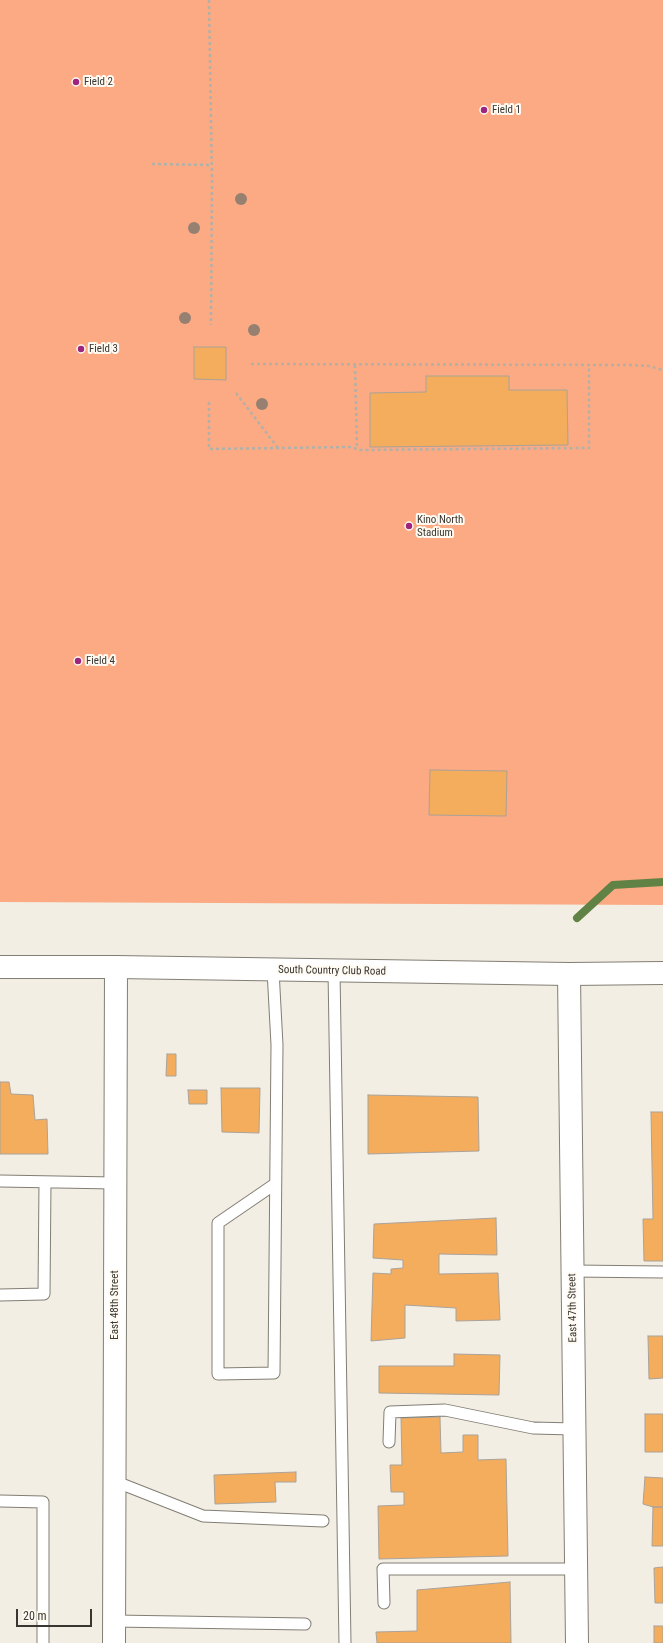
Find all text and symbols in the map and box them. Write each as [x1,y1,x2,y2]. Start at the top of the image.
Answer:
place label: Field 2 [84,75,113,89]
marker: Field 2 [71,77,81,87]
place label: Field 1 [492,103,521,117]
marker: Field 1 [479,105,489,115]
place label: Field 3 [89,342,118,356]
marker: Field 3 [76,344,86,354]
place label: Kino North Stadium [417,513,463,539]
marker: Kino North Stadium [404,521,414,531]
place label: Field 4 [86,654,115,668]
marker: Field 4 [73,656,83,666]
street label: South Country Club Road [278,963,386,979]
street label: East 48th Street [108,1270,122,1340]
street label: East 47th Street [566,1273,580,1343]
scale bar [18,1601,94,1627]
text: 20 m [23,1609,47,1623]

